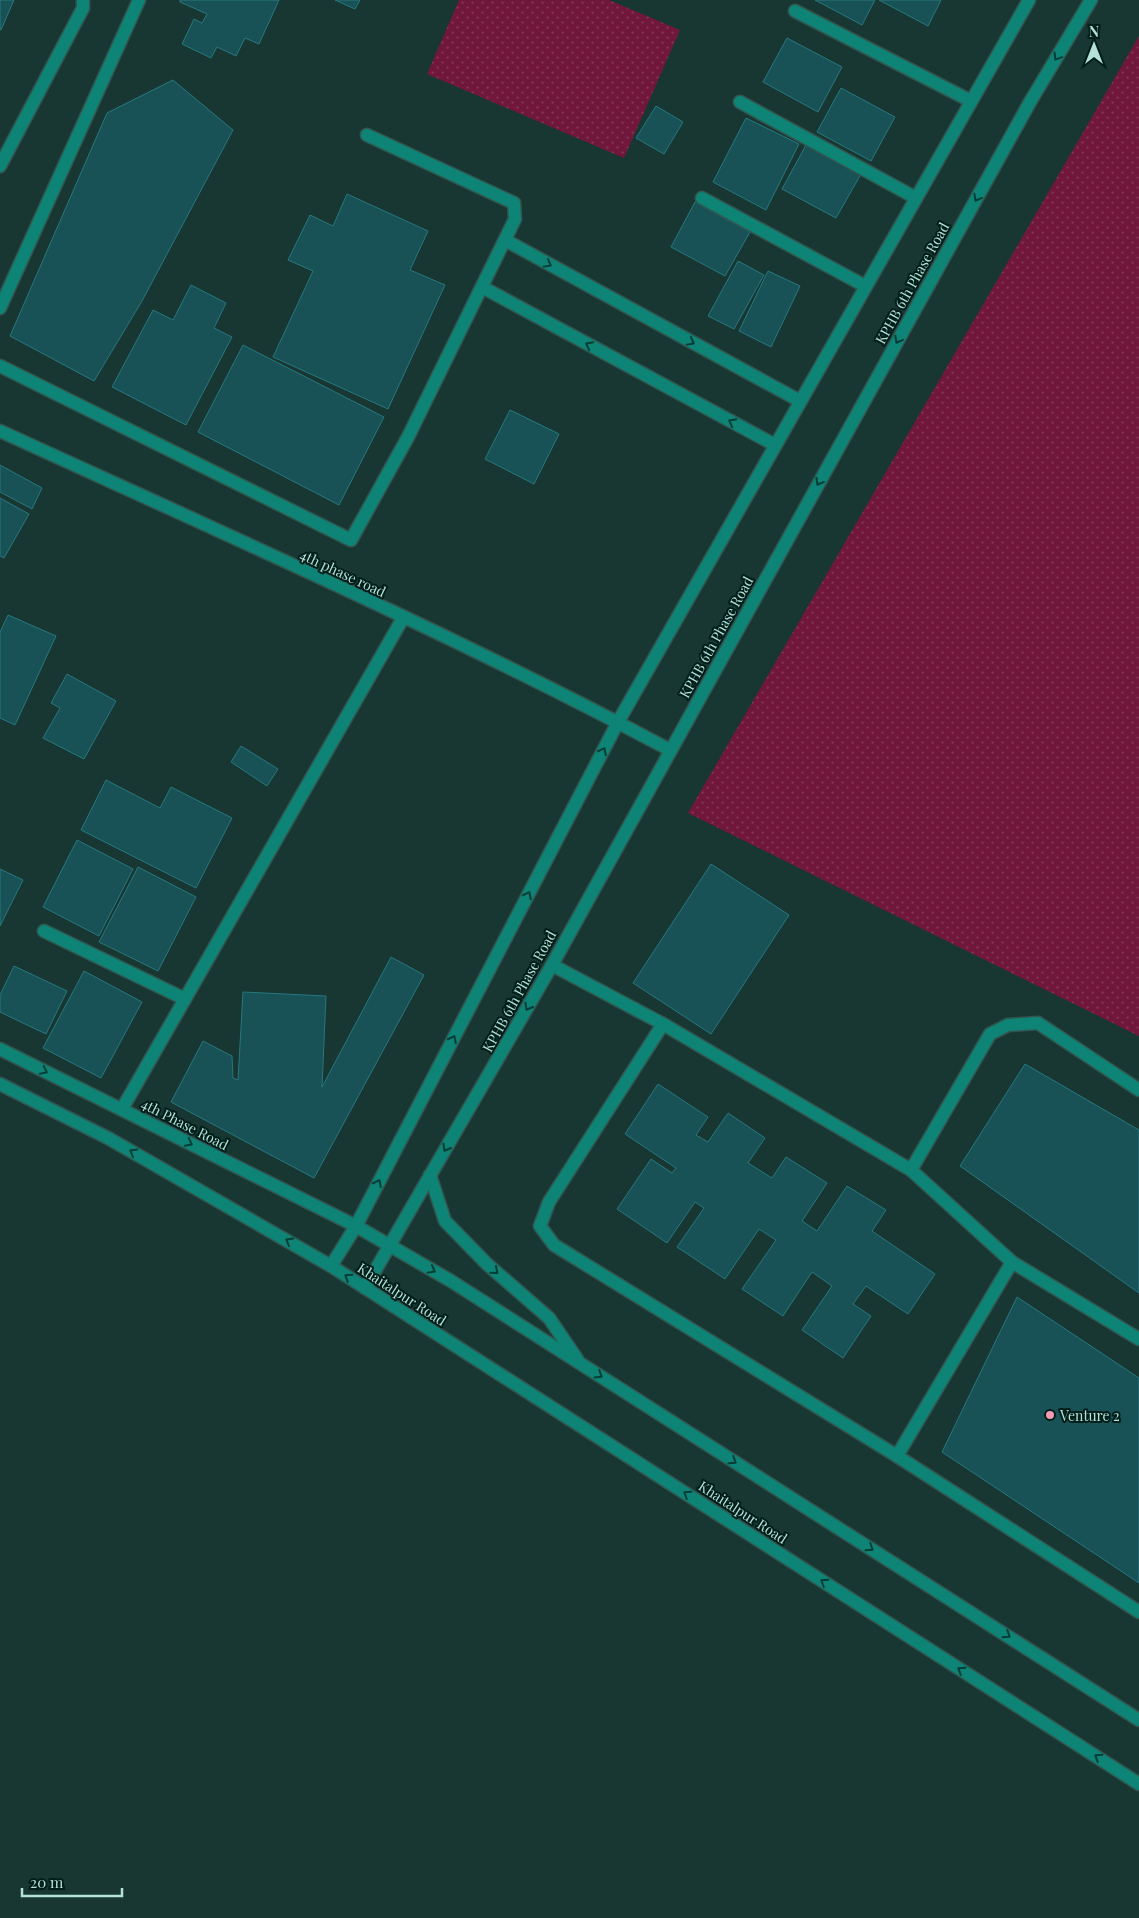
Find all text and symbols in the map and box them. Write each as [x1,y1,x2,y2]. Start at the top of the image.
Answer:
north arrow [1069,20,1119,70]
text: N [1089,22,1099,41]
one-way arrow [1054,51,1064,60]
one-way arrow [973,192,983,201]
street label: KPHB 6th Phase Road [871,219,953,347]
one-way arrow [543,258,552,268]
one-way arrow [685,335,694,345]
one-way arrow [894,335,904,344]
one-way arrow [585,341,594,351]
one-way arrow [728,418,737,428]
one-way arrow [815,476,825,485]
street label: 4th phase road [297,545,389,601]
street label: KPHB 6th Phase Road [675,573,757,701]
one-way arrow [597,747,607,756]
one-way arrow [522,891,532,900]
street label: KPHB 6th Phase Road [478,927,560,1055]
one-way arrow [524,1002,534,1011]
one-way arrow [447,1035,457,1044]
one-way arrow [39,1064,48,1075]
street label: 4th Phase Road [138,1094,232,1154]
one-way arrow [184,1137,193,1147]
one-way arrow [443,1143,453,1152]
one-way arrow [129,1148,138,1158]
one-way arrow [372,1179,382,1188]
one-way arrow [285,1238,294,1248]
street label: Khaitalpur Road [354,1258,450,1330]
one-way arrow [427,1264,436,1274]
one-way arrow [490,1265,499,1274]
one-way arrow [344,1274,354,1283]
one-way arrow [594,1369,603,1379]
place label: Venture 2 [1059,1406,1120,1425]
marker: Venture 2 [1044,1409,1056,1421]
one-way arrow [728,1454,737,1464]
street label: Khaitalpur Road [695,1476,791,1548]
one-way arrow [684,1491,693,1501]
one-way arrow [864,1542,874,1551]
one-way arrow [821,1579,830,1588]
one-way arrow [1002,1629,1011,1639]
one-way arrow [957,1666,966,1676]
one-way arrow [1094,1754,1103,1764]
scale bar [22,1866,122,1898]
text: 20 m [30,1872,64,1892]

